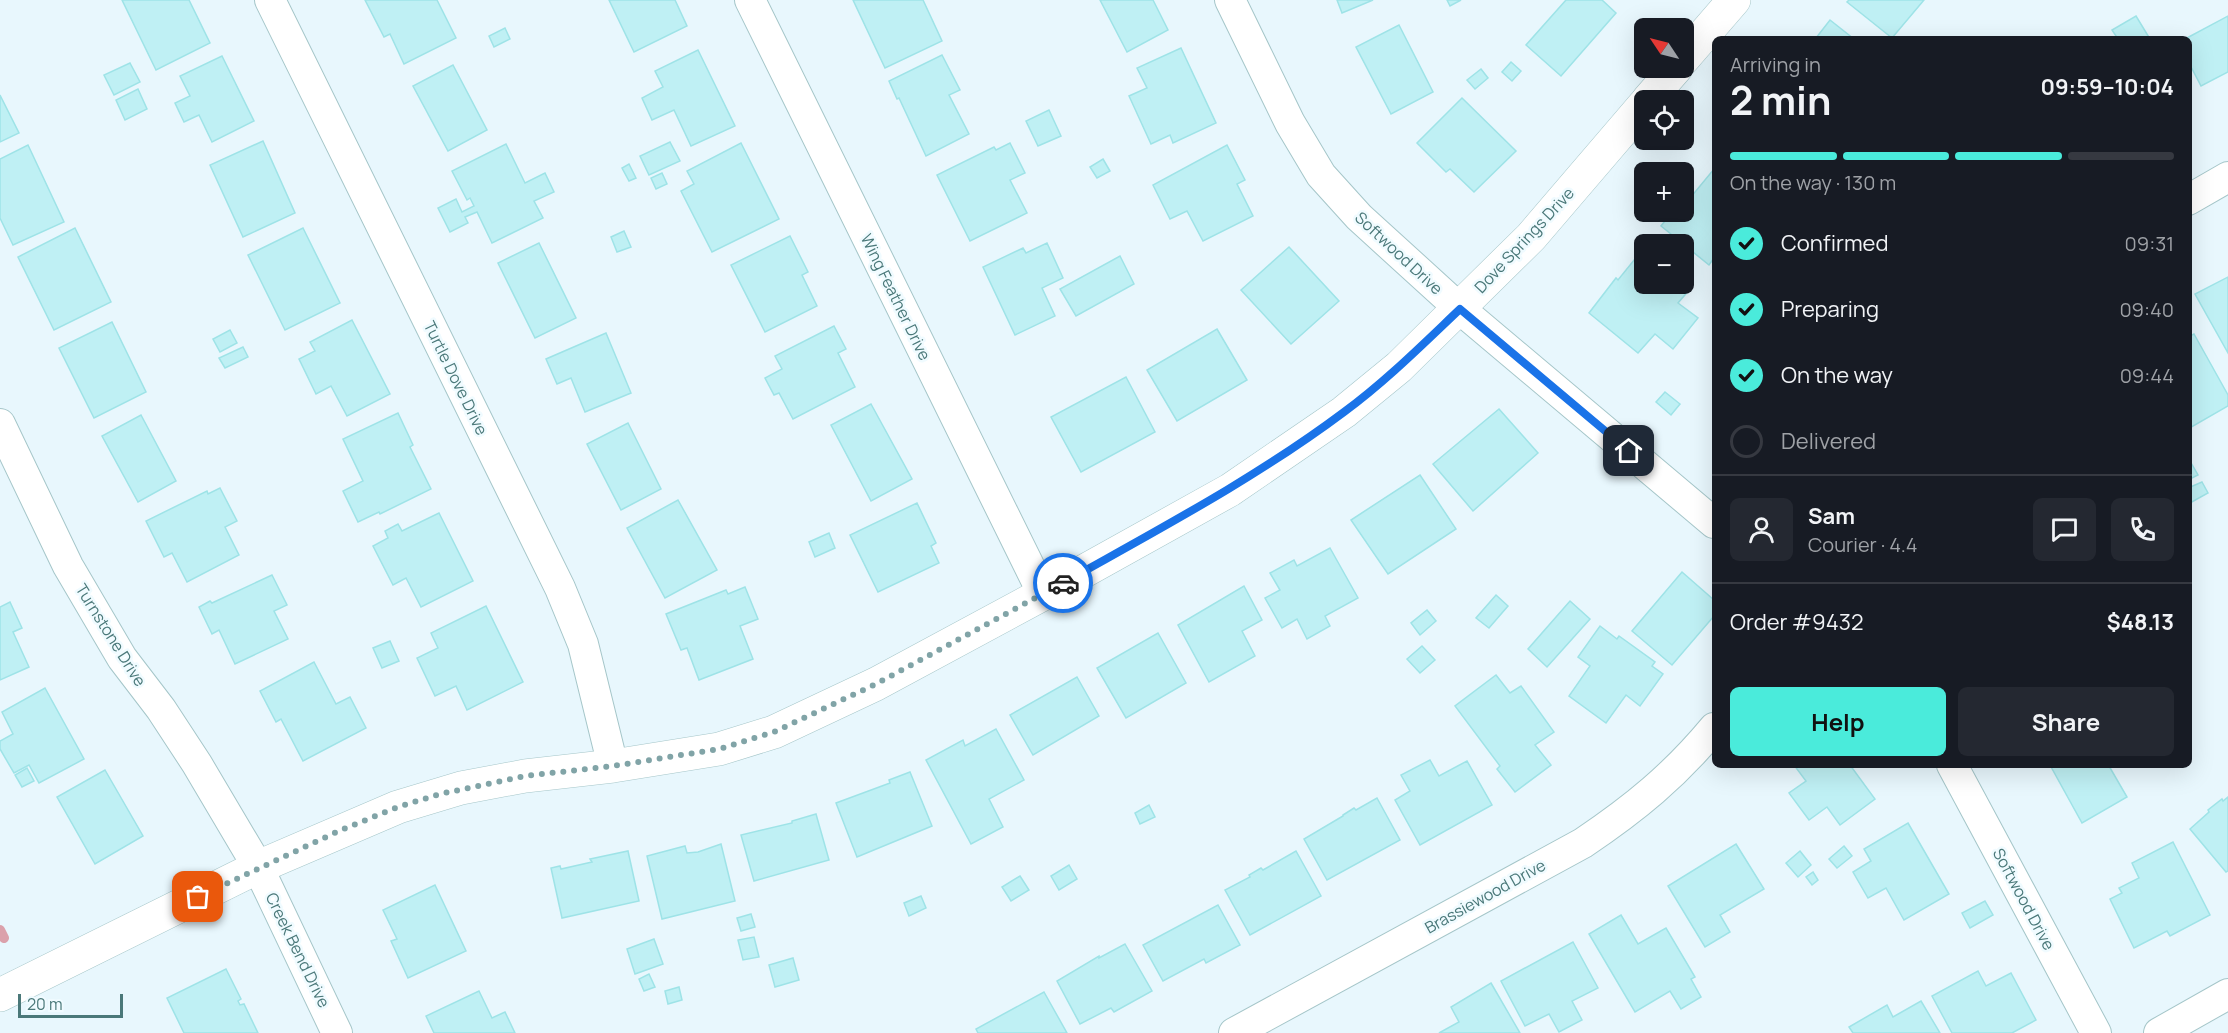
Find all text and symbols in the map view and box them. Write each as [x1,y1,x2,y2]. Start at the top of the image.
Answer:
north arrow [1634,18,1694,78]
map controls [1634,18,1694,294]
text: Arriving in [1730,51,1821,78]
text: 09:59–10:04 [2040,72,2174,102]
text: 2 min [1730,73,1831,127]
button: locate [1634,90,1694,150]
button: + [1634,162,1694,222]
text: On the way · 130 m [1730,169,1896,196]
street label: Dove Springs Drive [1469,182,1579,298]
street label: Softwood Drive [1350,207,1448,299]
icon: check [1730,227,1763,260]
text: Confirmed [1781,228,1889,258]
street label: Wing Feather Drive [856,230,936,364]
text: 09:31 [2125,230,2174,257]
button: − [1634,234,1694,294]
icon: check [1730,293,1763,326]
text: Preparing [1781,294,1879,324]
text: 09:40 [2119,296,2174,323]
street label: Turtle Dove Drive [419,317,493,439]
icon: check [1730,359,1763,392]
text: On the way [1781,360,1893,390]
text: 09:44 [2120,362,2174,389]
pin [1603,425,1654,476]
text: Delivered [1781,426,1876,456]
icon: home [1612,434,1645,467]
button: person [1730,498,1793,561]
button: chat [2033,498,2096,561]
button: phone [2111,498,2174,561]
text: Sam [1808,501,1855,531]
text: Courier · 4.4 [1808,531,1918,558]
courier [1033,553,1093,613]
icon: car [1047,567,1080,600]
street label: Turnstone Drive [71,580,151,690]
text: Order #9432 [1730,607,1863,637]
text: $48.13 [2107,607,2174,637]
button: Help [1730,687,1946,756]
button: Share [1958,687,2174,756]
street label: Softwood Drive [1988,844,2060,954]
street label: Brassiewood Drive [1421,854,1549,938]
pin [172,871,223,922]
icon: bag [181,880,214,913]
street label: Creek Bend Drive [261,889,335,1011]
scale bar [18,991,123,1018]
text: 20 m [27,993,63,1015]

